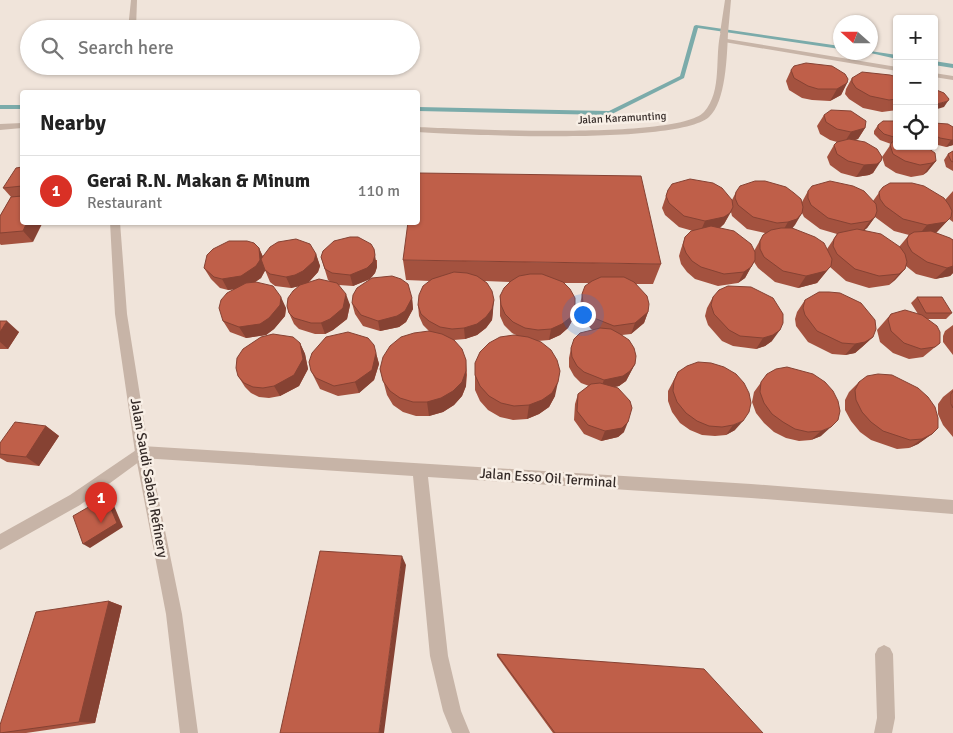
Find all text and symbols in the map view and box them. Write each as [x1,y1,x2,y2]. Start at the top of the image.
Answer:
north arrow [833,15,878,60]
map controls [893,15,938,150]
button: + [893,15,938,60]
search box [20,20,420,75]
icon: search [38,34,66,62]
text: Search here [78,36,174,60]
button: − [893,60,938,105]
button: locate [893,105,938,150]
street label: Jalan Karamunting [577,109,667,127]
text: Nearby [40,110,106,136]
text: Gerai R.N. Makan & Minum [87,169,310,193]
text: 1 [52,181,60,201]
text: 110 m [358,181,400,201]
text: Restaurant [87,193,162,213]
your location [570,302,596,328]
street label: Jalan Saudi Sabah Refinery [127,397,172,560]
street label: Jalan Esso Oil Terminal [479,465,617,491]
pin: 1 [85,482,117,523]

